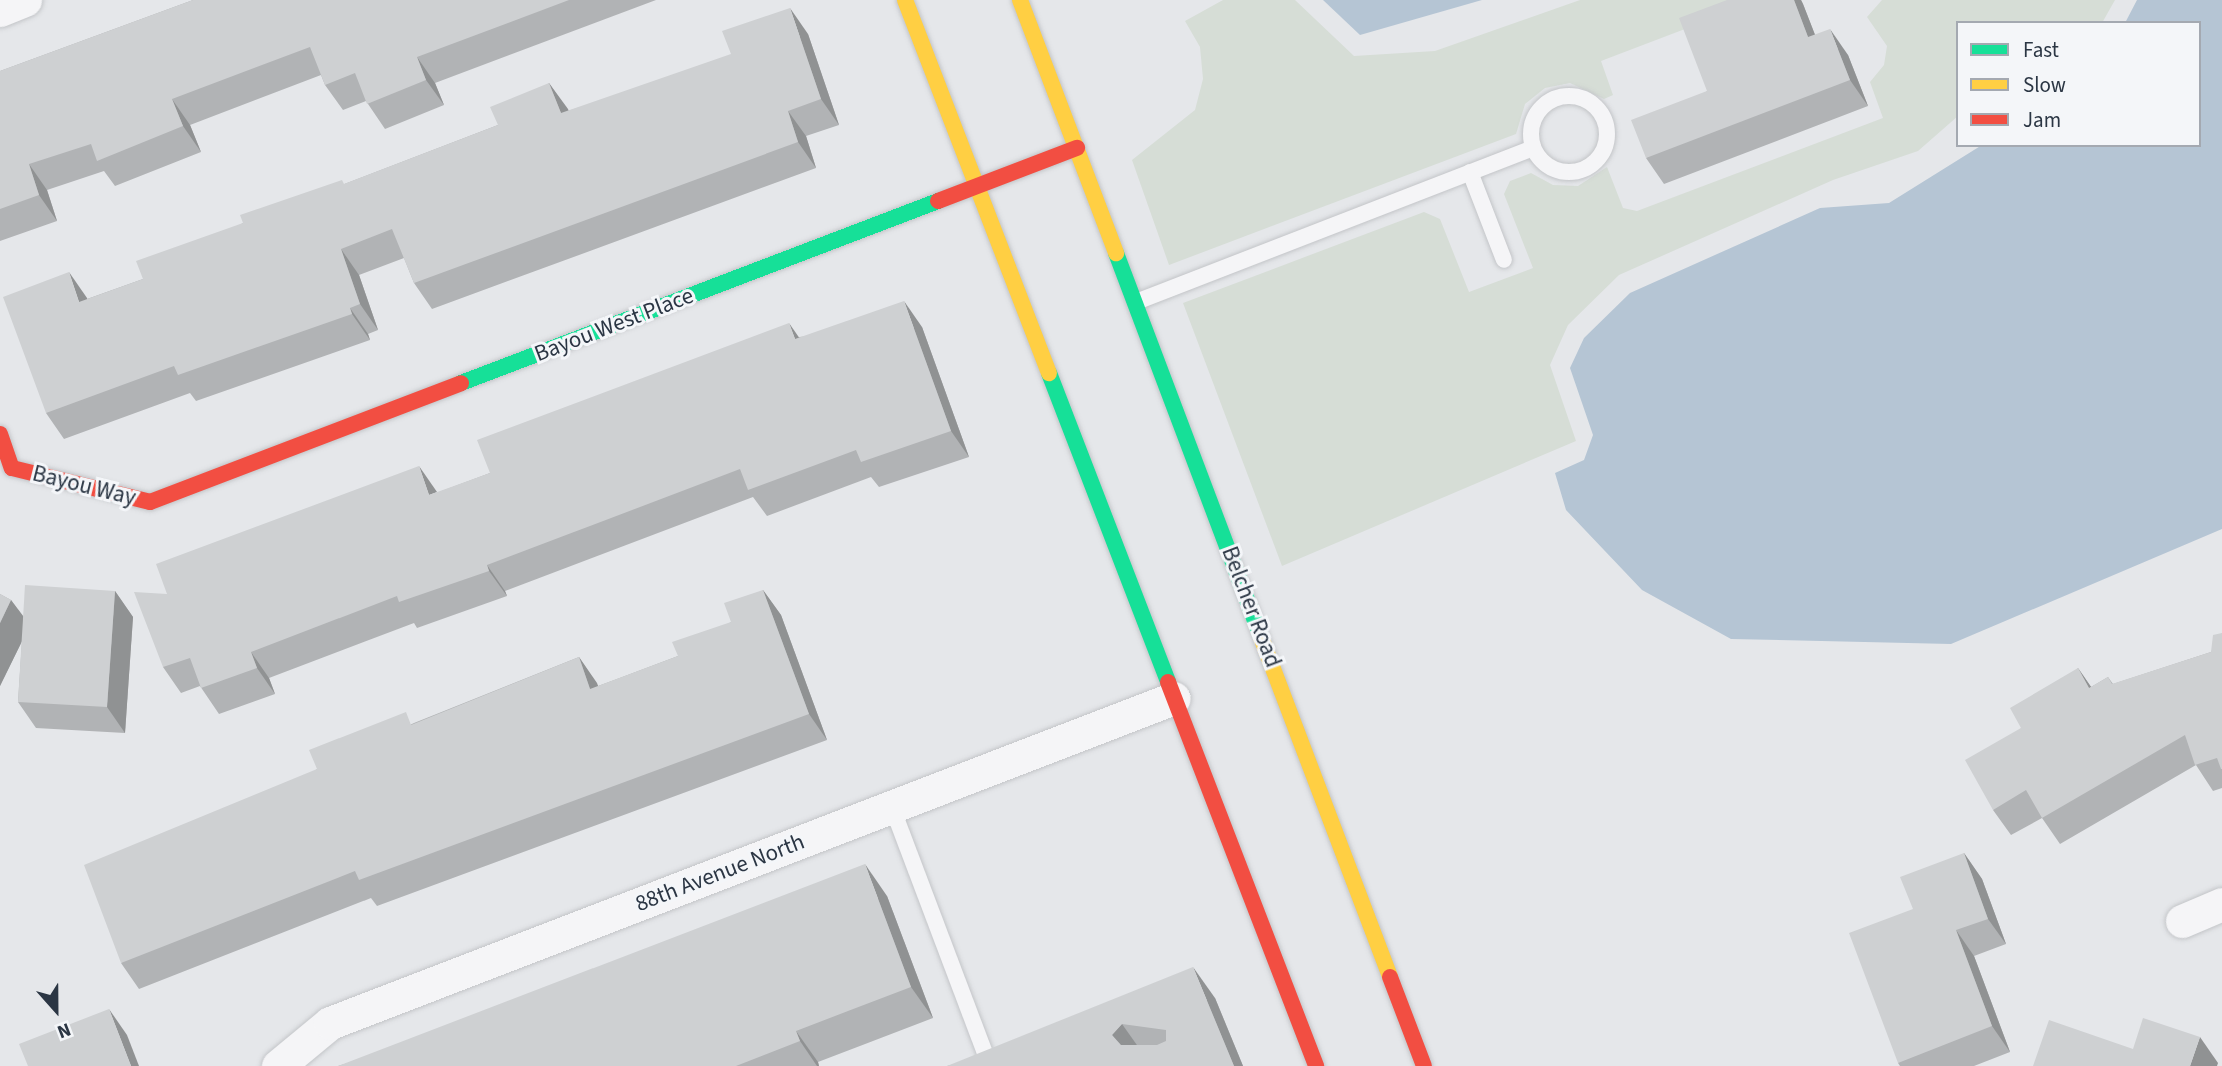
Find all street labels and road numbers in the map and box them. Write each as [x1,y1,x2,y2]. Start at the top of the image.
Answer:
street label: Bayou West Place [531,282,697,368]
street label: Bayou Way [30,460,138,512]
street label: Belcher Road [1215,543,1287,671]
street label: 88th Avenue North [632,828,808,918]

